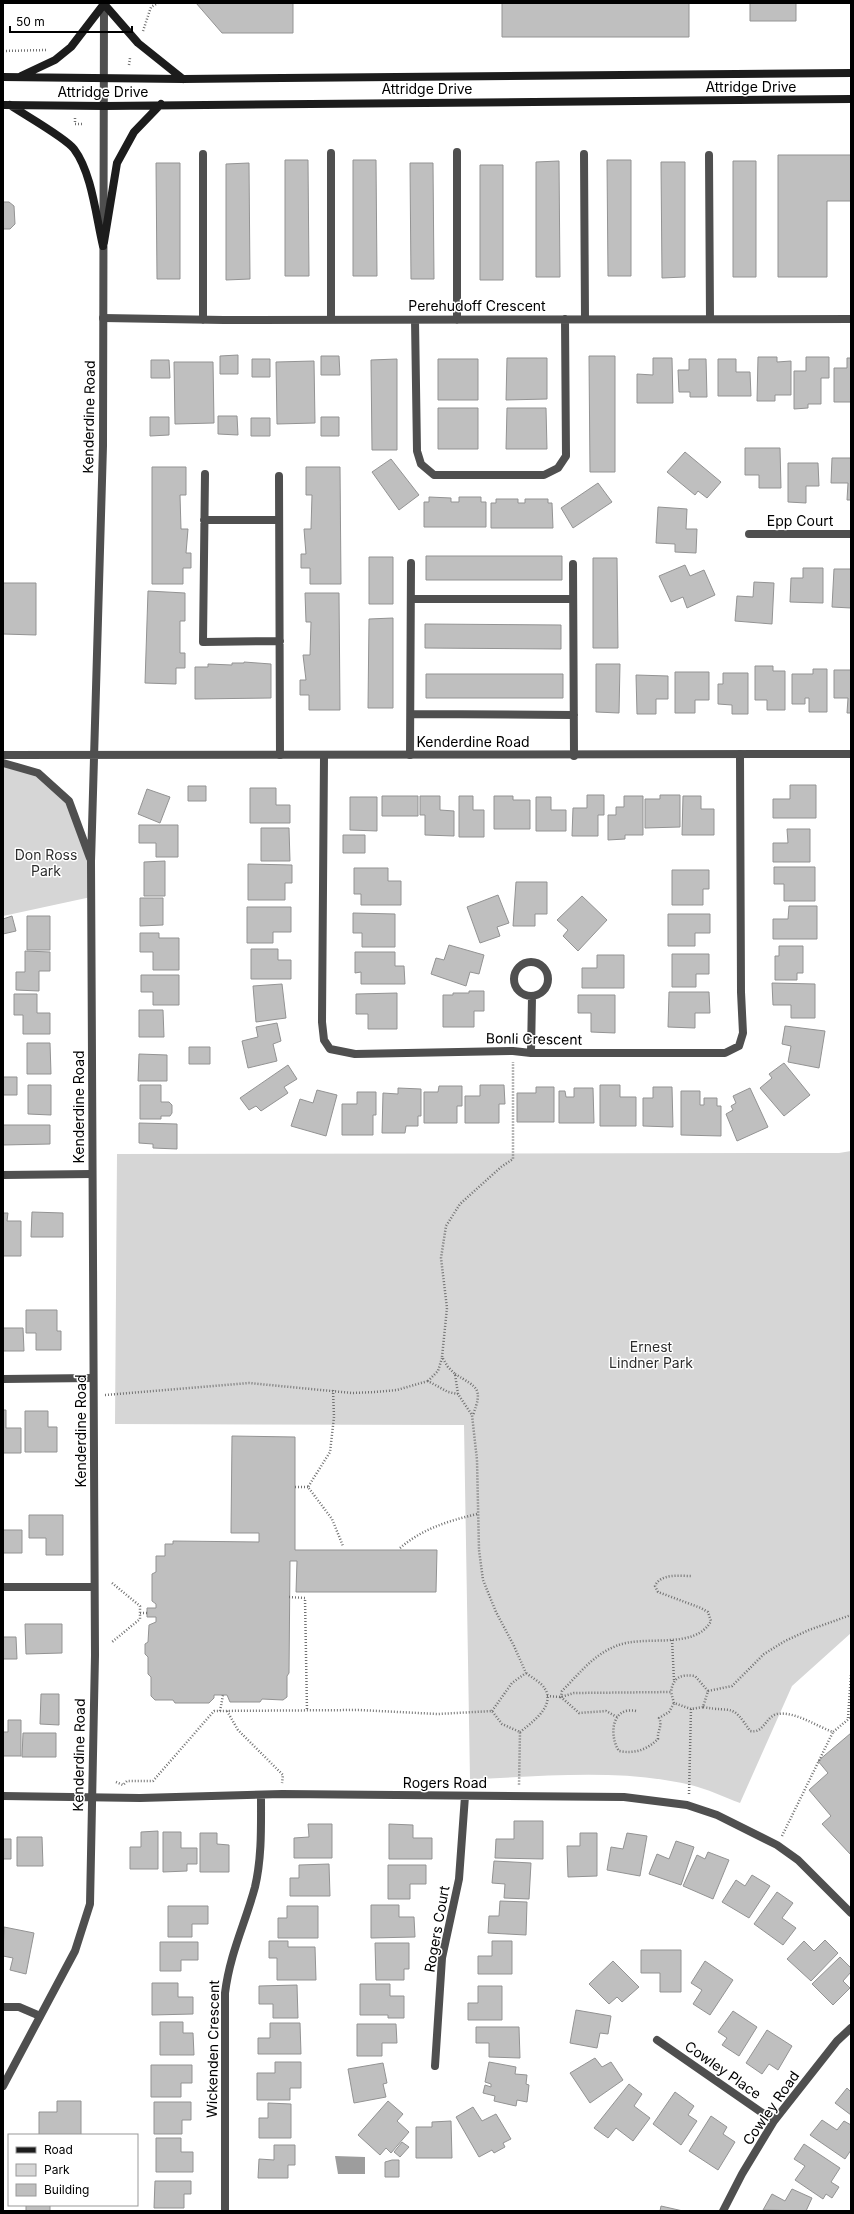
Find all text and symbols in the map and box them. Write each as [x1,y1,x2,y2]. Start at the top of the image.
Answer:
scale bar [10,8,132,34]
text: 50 m [16,14,45,29]
street label: Attridge Drive [705,78,797,95]
street label: Attridge Drive [381,80,473,97]
street label: Attridge Drive [57,83,149,100]
street label: Perehudoff Crescent [408,297,546,314]
street label: Kenderdine Road [79,360,98,474]
street label: Epp Court [767,512,834,529]
street label: Kenderdine Road [416,733,530,750]
park label: Don Ross Park [15,846,77,879]
street label: Bonli Crescent [486,1029,583,1048]
street label: Kenderdine Road [70,1050,87,1164]
park label: Ernest Lindner Park [609,1338,693,1371]
street label: Kenderdine Road [72,1374,89,1488]
street label: Kenderdine Road [69,1698,88,1812]
street label: Rogers Road [403,1774,487,1791]
street label: Rogers Court [421,1884,453,1973]
street label: Wickenden Crescent [203,1980,222,2118]
street label: Cowley Place [682,2037,765,2102]
street label: Cowley Road [739,2067,802,2148]
legend [8,2134,138,2206]
text: Road [44,2142,73,2157]
text: Park [44,2162,70,2177]
text: Building [44,2182,89,2197]

